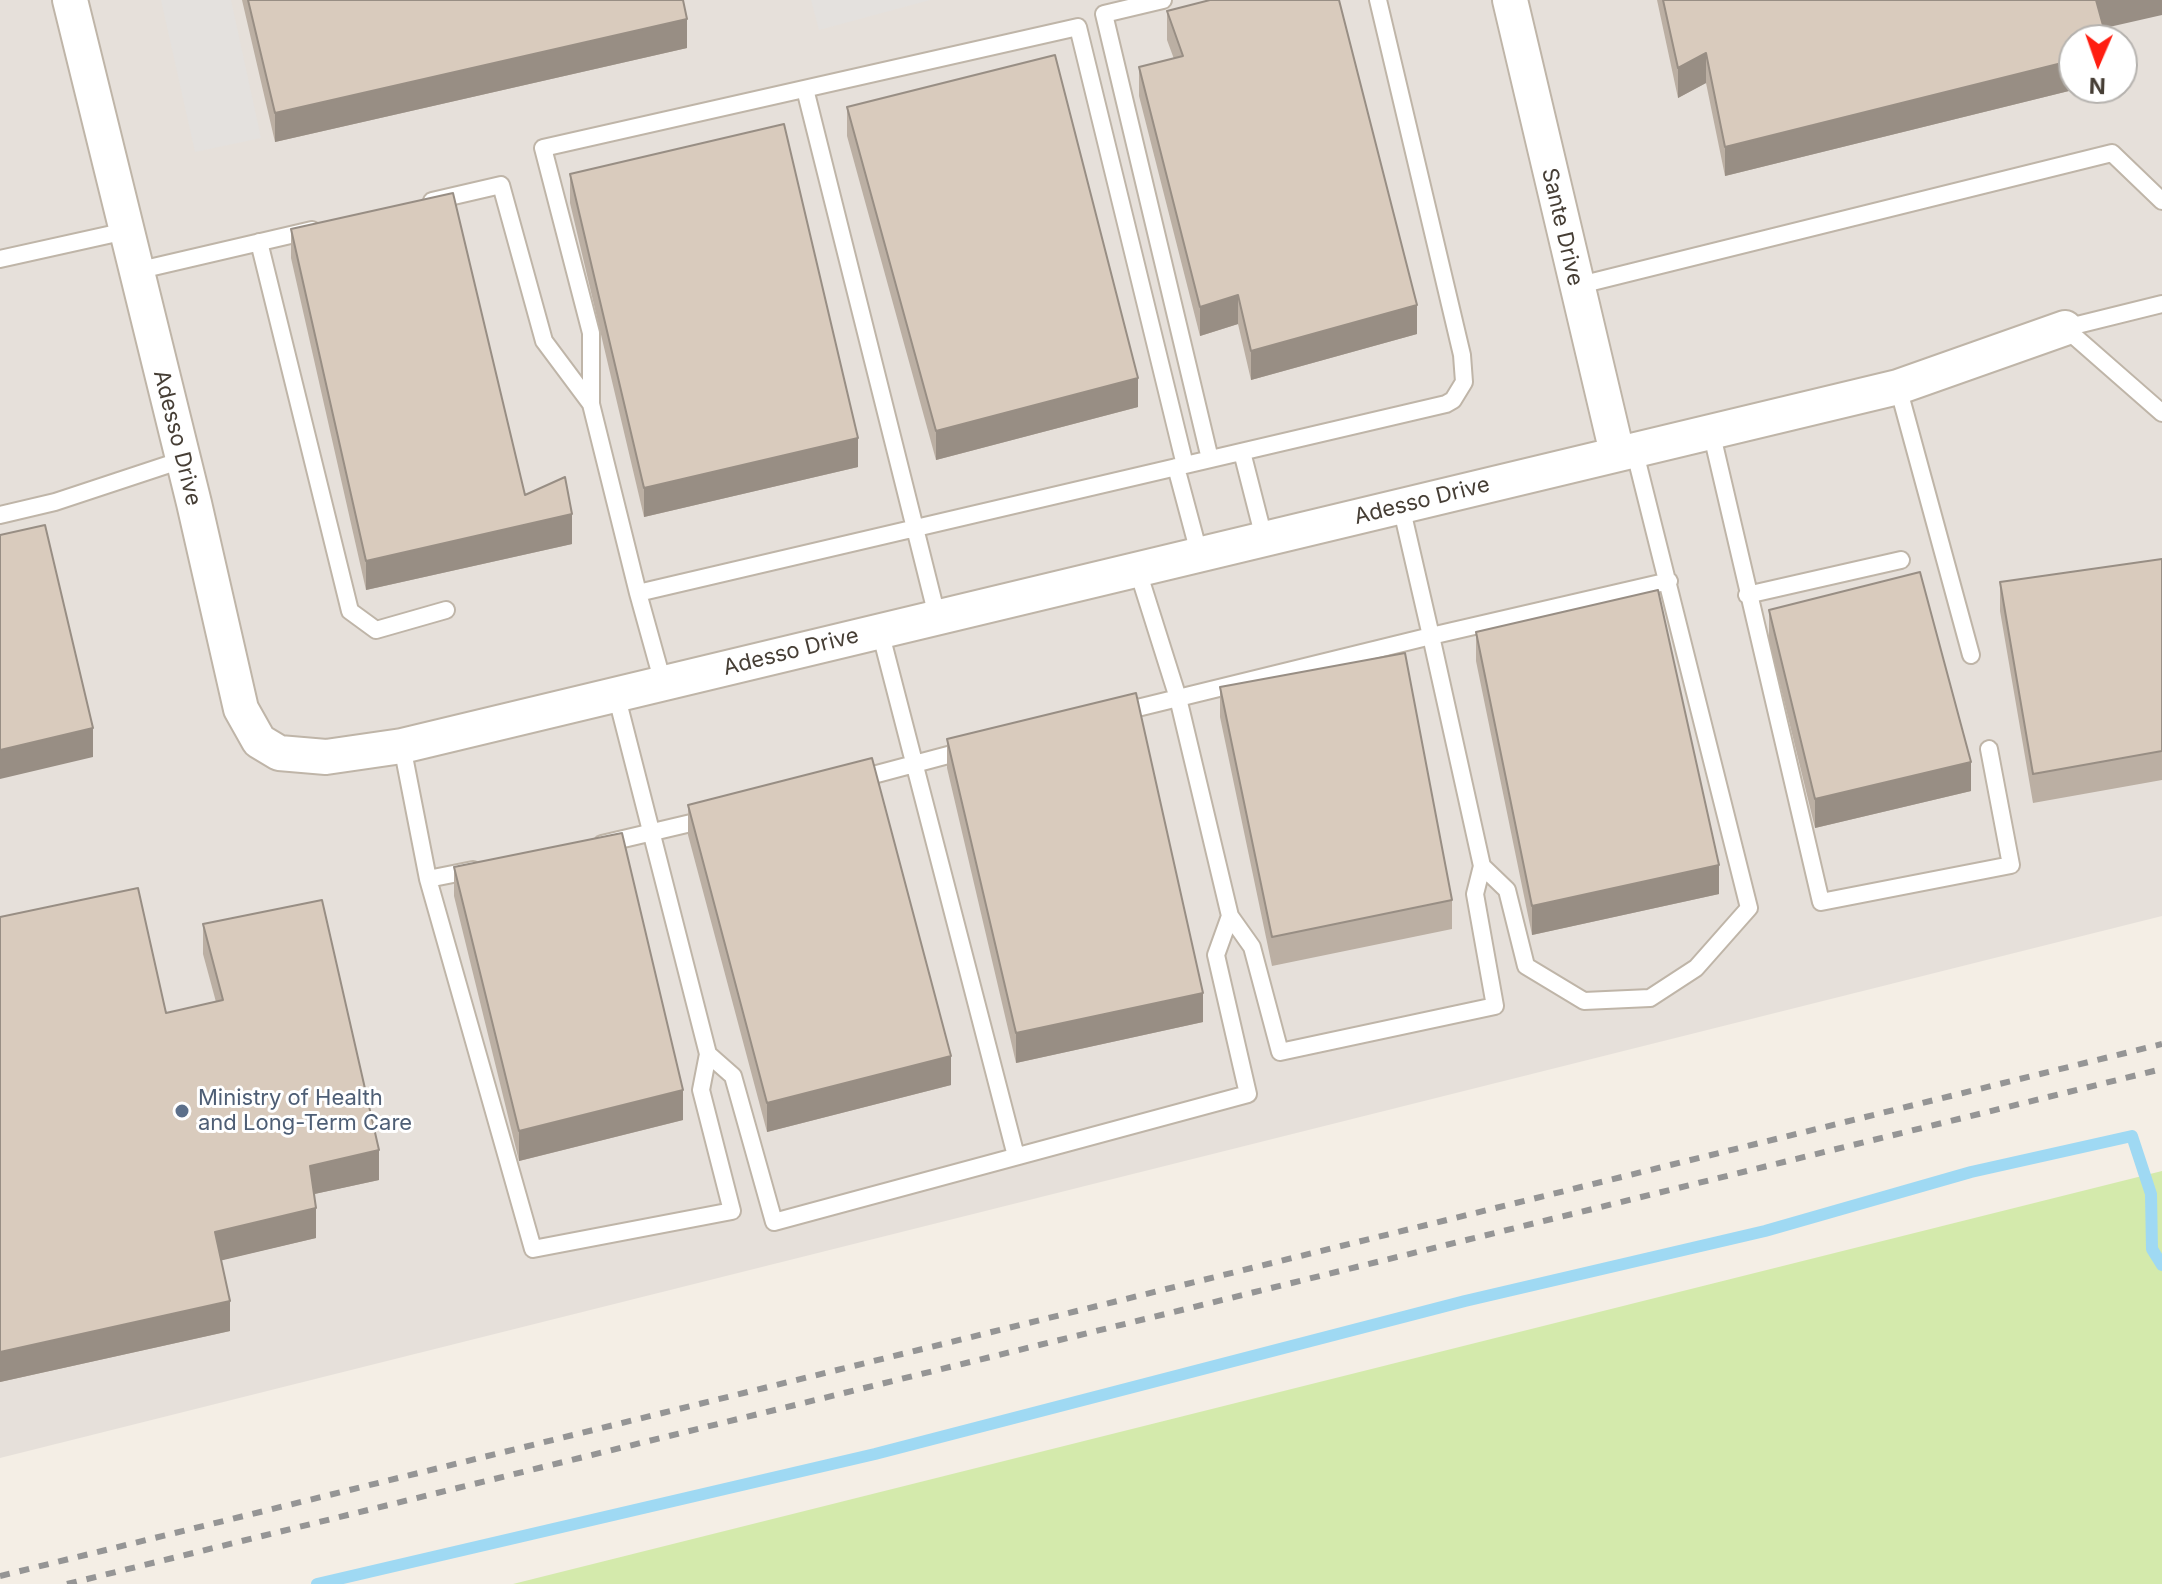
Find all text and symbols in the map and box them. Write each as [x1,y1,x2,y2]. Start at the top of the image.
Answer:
north arrow [2058,24,2138,104]
text: N [2088,73,2106,99]
street label: Sante Drive [1536,166,1588,288]
street label: Adesso Drive [147,368,207,508]
street label: Adesso Drive [1352,471,1492,531]
street label: Adesso Drive [721,622,861,682]
place label: Ministry of Health and Long-Term Care [198,1085,412,1136]
marker: Ministry of Health and Long-Term Care [173,1102,191,1120]

